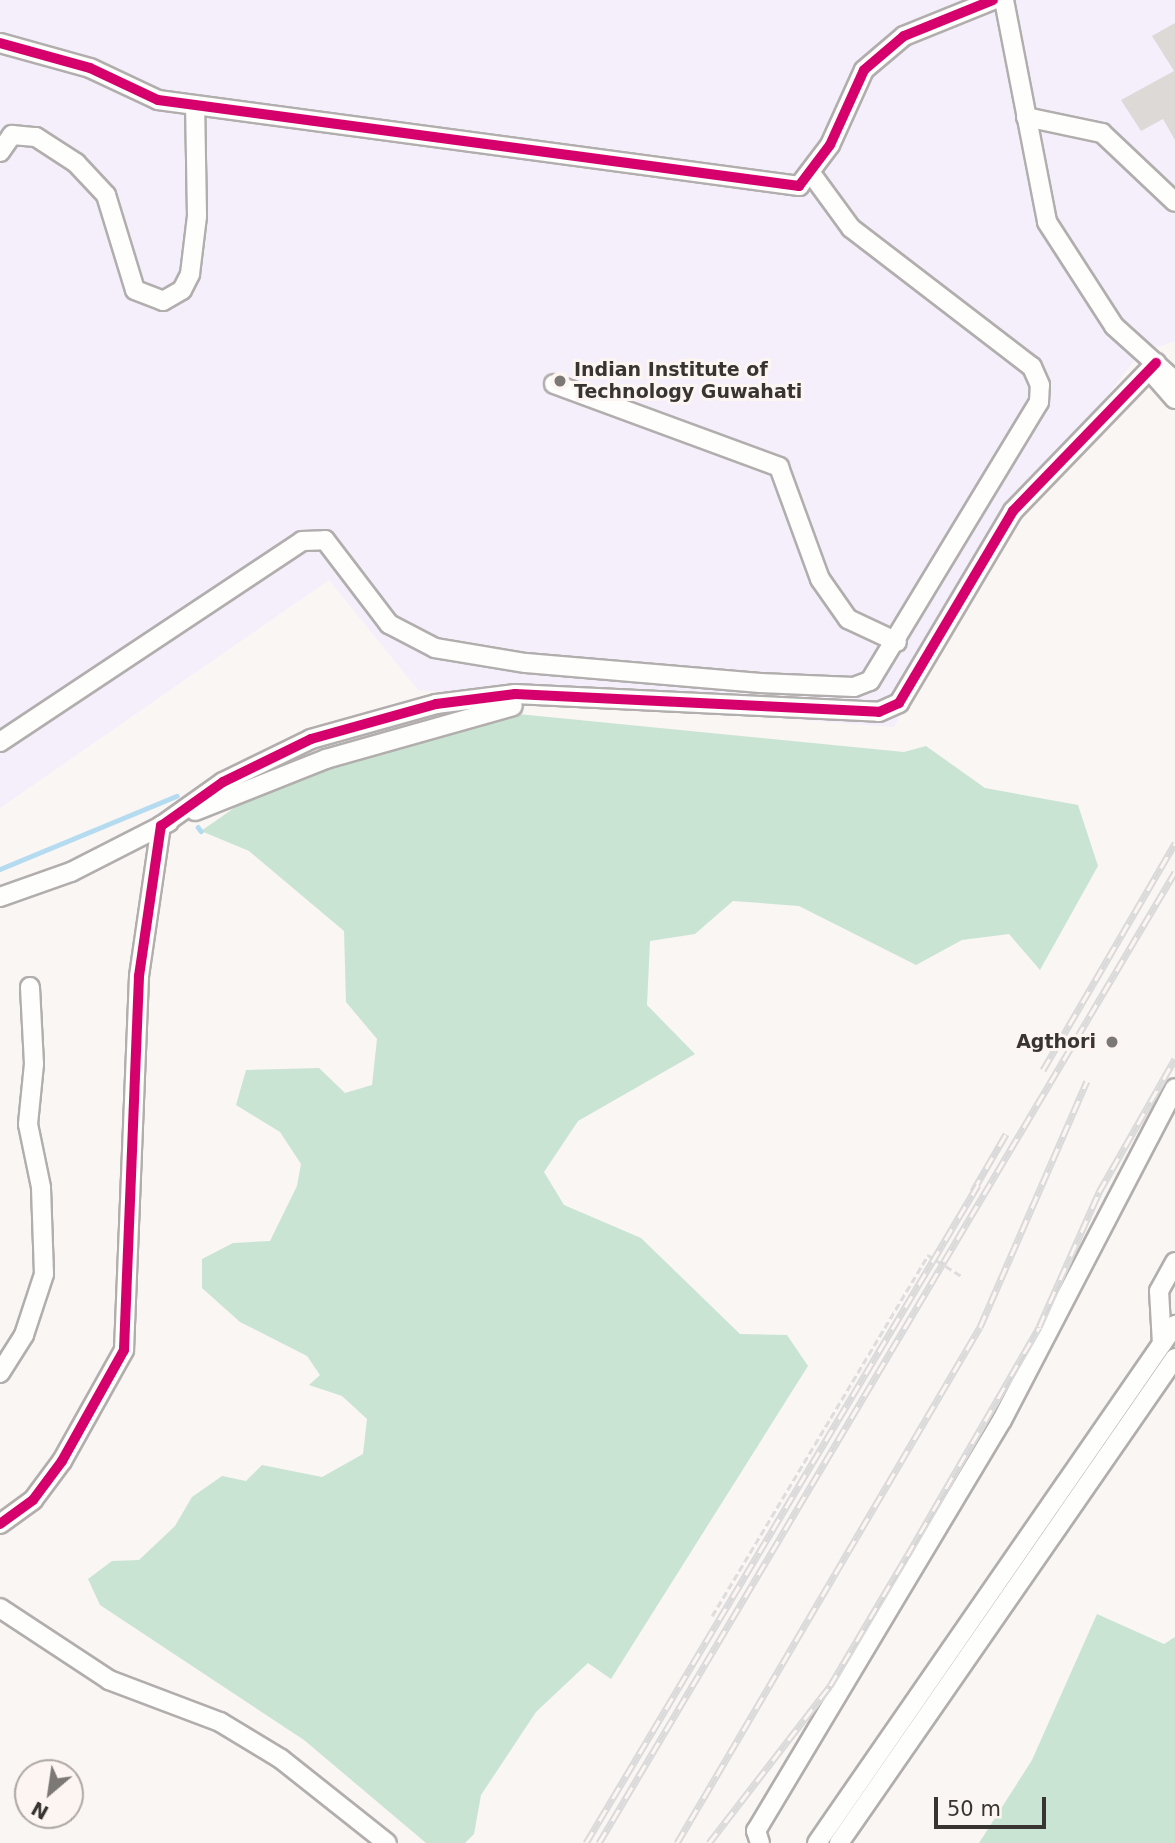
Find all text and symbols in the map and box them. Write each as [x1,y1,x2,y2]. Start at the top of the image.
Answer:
place label: Indian Institute of Technology Guwahati [574,359,802,403]
marker: Indian Institute of Technology Guwahati [552,373,568,389]
place label: Agthori [1016,1031,1096,1053]
marker: Agthori [1102,1032,1122,1052]
north arrow [14,1759,84,1829]
scale bar [937,1784,1049,1828]
text: N [27,1797,52,1824]
text: 50 m [947,1797,1001,1821]

